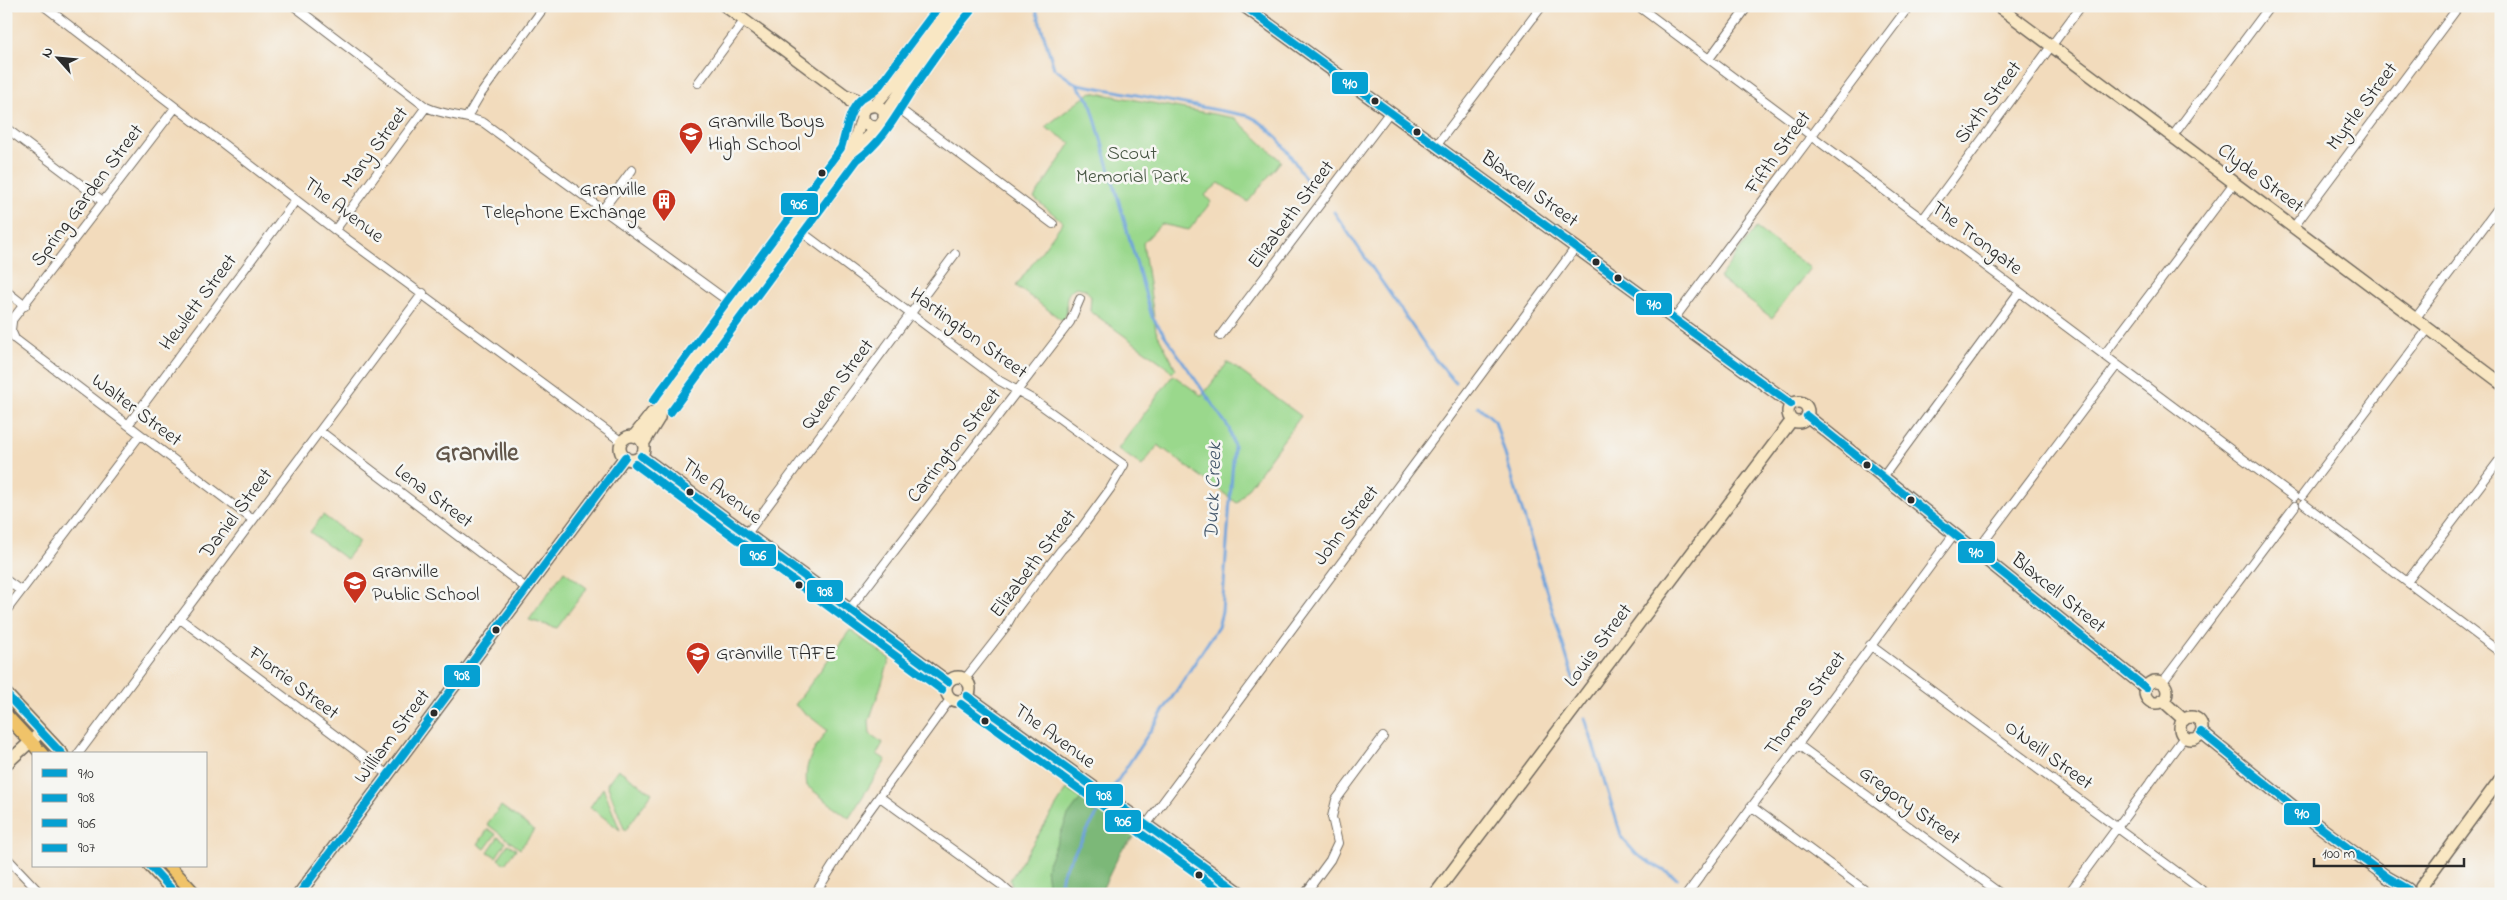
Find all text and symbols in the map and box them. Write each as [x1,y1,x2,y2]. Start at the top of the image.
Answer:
north arrow [32,32,82,82]
text: N [36,44,59,62]
street label: Sixth Street [1948,55,2030,150]
street label: Myrtle Street [2320,57,2406,157]
line badge: 910 [1331,71,1369,95]
text: 910 [1342,74,1357,95]
unlabelled marker [1370,96,1380,106]
street label: Mary Street [336,101,417,195]
street label: Fifth Street [1738,105,1819,201]
place label: Granville Boys High School [708,108,825,161]
street label: Spring Garden Street [25,118,152,274]
school or university icon: Granville Boys High School [678,121,704,155]
unlabelled marker [1412,127,1422,137]
street label: Clyde Street [2211,137,2310,221]
park label: Scout Memorial Park [1076,140,1188,192]
street label: Blaxcell Street [1473,144,1584,236]
street label: Elizabeth Street [1241,154,1343,275]
unlabelled marker [817,168,827,178]
street label: The Avenue [296,171,390,251]
place label: Granville Telephone Exchange [482,176,646,229]
building icon: Granville Telephone Exchange [651,188,677,222]
line badge: 906 [780,192,819,216]
text: 906 [790,195,808,216]
street label: The Trongate [1923,195,2028,284]
street label: Hewlett Street [153,248,245,357]
unlabelled marker [1591,257,1601,267]
unlabelled marker [1613,273,1623,283]
street label: Hartington Street [902,281,1033,388]
line badge: 910 [1635,292,1673,316]
text: 910 [1646,295,1661,316]
street label: Queen Street [794,333,882,437]
street label: Walter Street [85,367,188,455]
street label: Carrington Street [901,382,1010,510]
district label: Granville [435,436,519,472]
water label: Duck Creek [1197,441,1231,540]
street label: The Avenue [674,452,768,532]
street label: Lena Street [387,458,479,537]
unlabelled marker [1862,460,1872,470]
street label: Daniel Street [193,462,281,566]
street label: John Street [1307,479,1387,572]
unlabelled marker [685,487,695,497]
unlabelled marker [1906,495,1916,505]
street label: Elizabeth Street [983,503,1085,624]
line badge: 910 [1957,540,1996,564]
line badge: 906 [739,543,777,567]
text: 910 [1968,543,1983,564]
text: 906 [749,546,767,567]
street label: Blaxcell Street [2004,546,2112,642]
place label: Granville Public School [372,558,479,610]
school or university icon: Granville Public School [342,570,368,604]
line badge: 908 [806,579,844,603]
unlabelled marker [794,580,804,590]
text: 908 [816,582,834,603]
street label: Louis Street [1558,598,1640,694]
unlabelled marker [491,625,501,635]
street label: Florrie Street [241,640,345,728]
place label: Granville TAFE [716,640,836,669]
school or university icon: Granville TAFE [685,641,711,675]
street label: Thomas Street [1758,645,1854,762]
line badge: 908 [443,664,481,688]
text: 908 [453,666,471,687]
street label: William Street [348,683,438,791]
street label: The Avenue [1007,697,1101,777]
unlabelled marker [429,708,439,718]
street label: O'Neill Street [1998,714,2099,798]
unlabelled marker [980,716,990,726]
legend [32,752,208,868]
street label: Gregory Street [1851,759,1966,854]
text: 910 [78,763,94,785]
line badge: 908 [1085,783,1124,807]
text: 908 [1095,786,1113,807]
text: 908 [78,787,95,809]
line badge: 910 [2283,802,2321,826]
text: 910 [2294,804,2309,825]
line badge: 906 [1104,809,1142,833]
text: 906 [1114,812,1132,833]
text: 906 [78,813,96,835]
scale bar [2314,835,2464,867]
text: 907 [78,837,95,859]
text: 100 m [2322,843,2355,865]
unlabelled marker [1194,870,1204,880]

